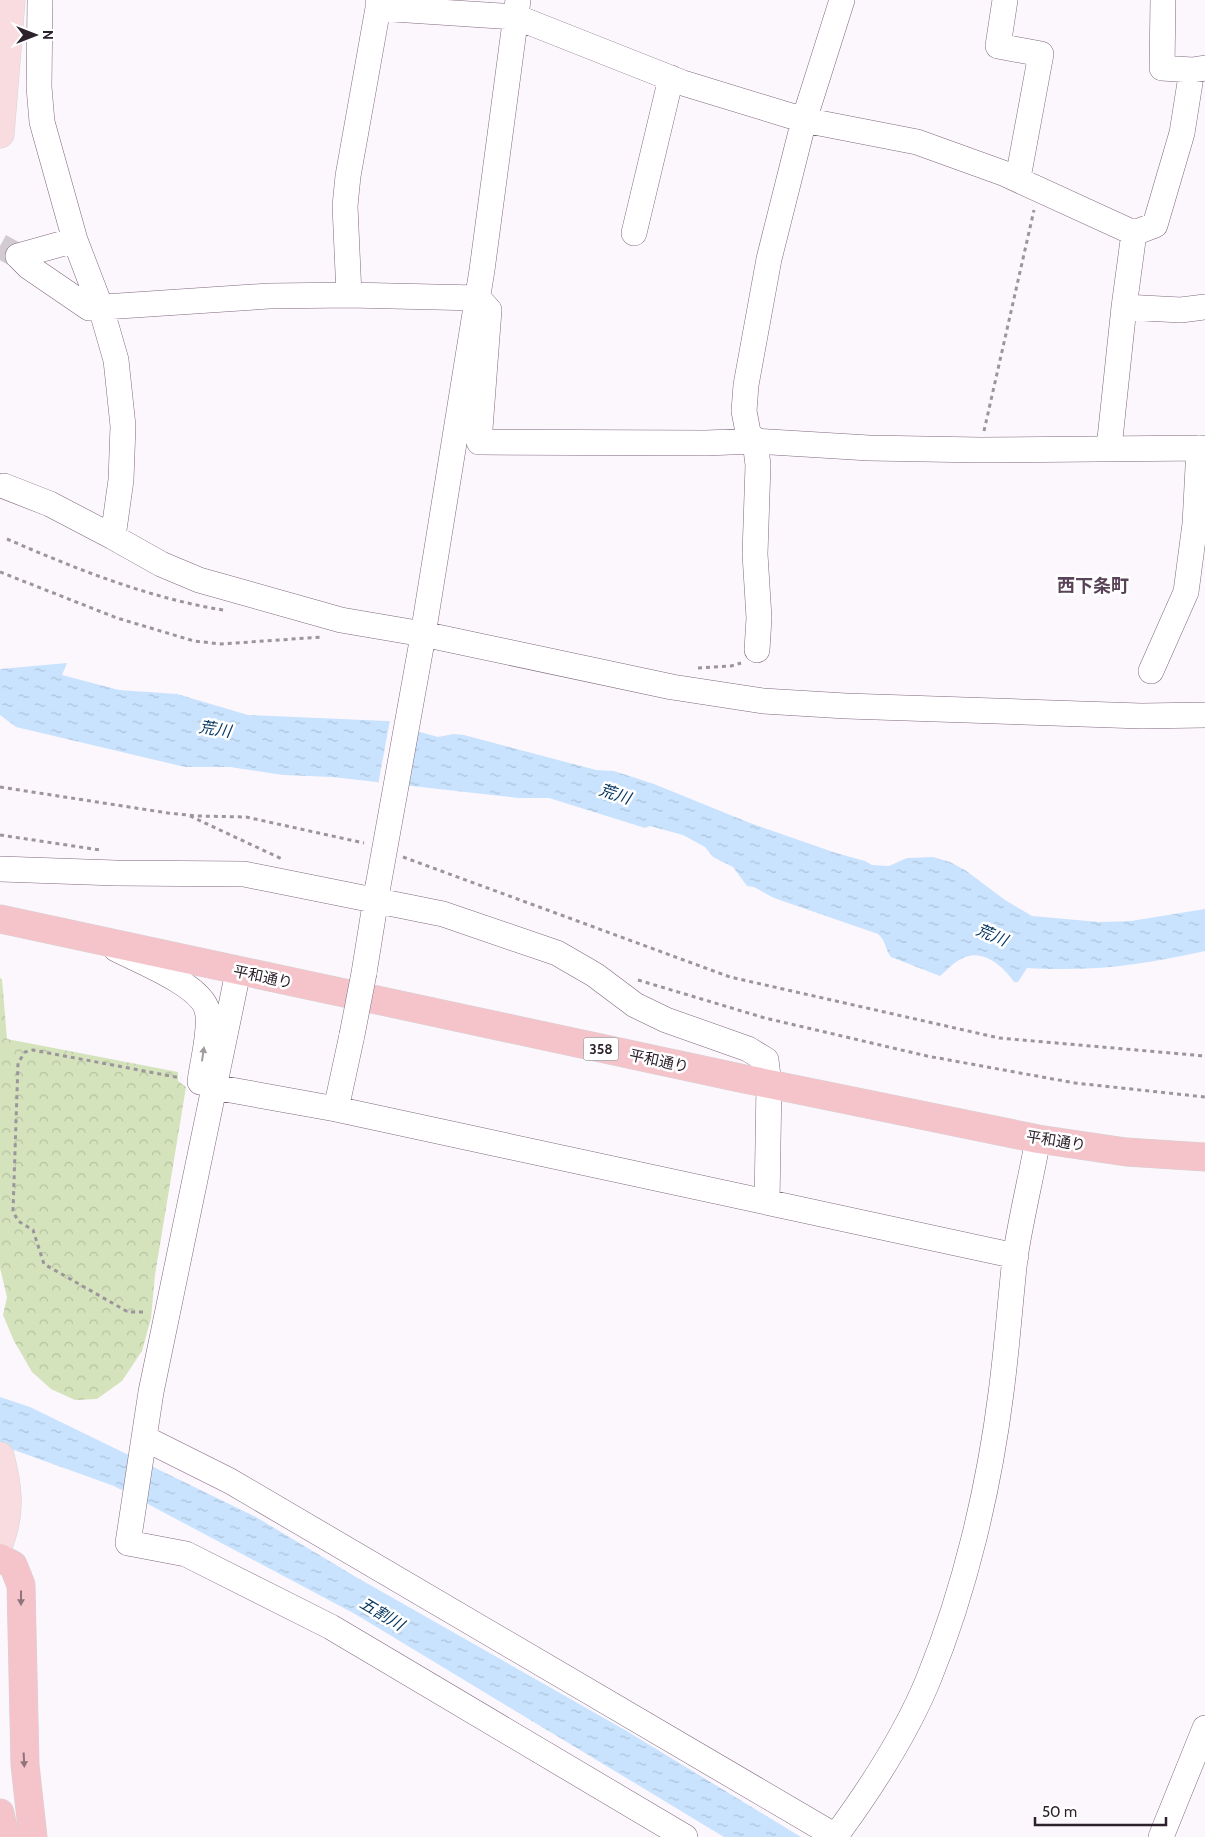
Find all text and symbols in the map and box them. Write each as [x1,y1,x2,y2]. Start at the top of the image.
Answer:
north arrow [10,10,60,60]
text: N [39,30,57,40]
district label: 西下条町 [1057,575,1129,597]
water label: 荒川 [198,717,234,741]
water label: 荒川 [597,780,635,809]
water label: 荒川 [974,920,1012,951]
street label: 平和通り [232,962,294,992]
road number: 358 [584,1038,618,1060]
one-way arrow [200,1045,208,1061]
street label: 平和通り [628,1046,690,1076]
street label: 平和通り [1025,1127,1087,1155]
one-way arrow [17,1590,25,1606]
water label: 五割川 [357,1593,409,1636]
one-way arrow [21,1752,29,1768]
scale bar [1035,1794,1166,1826]
text: 50 m [1042,1803,1077,1821]

